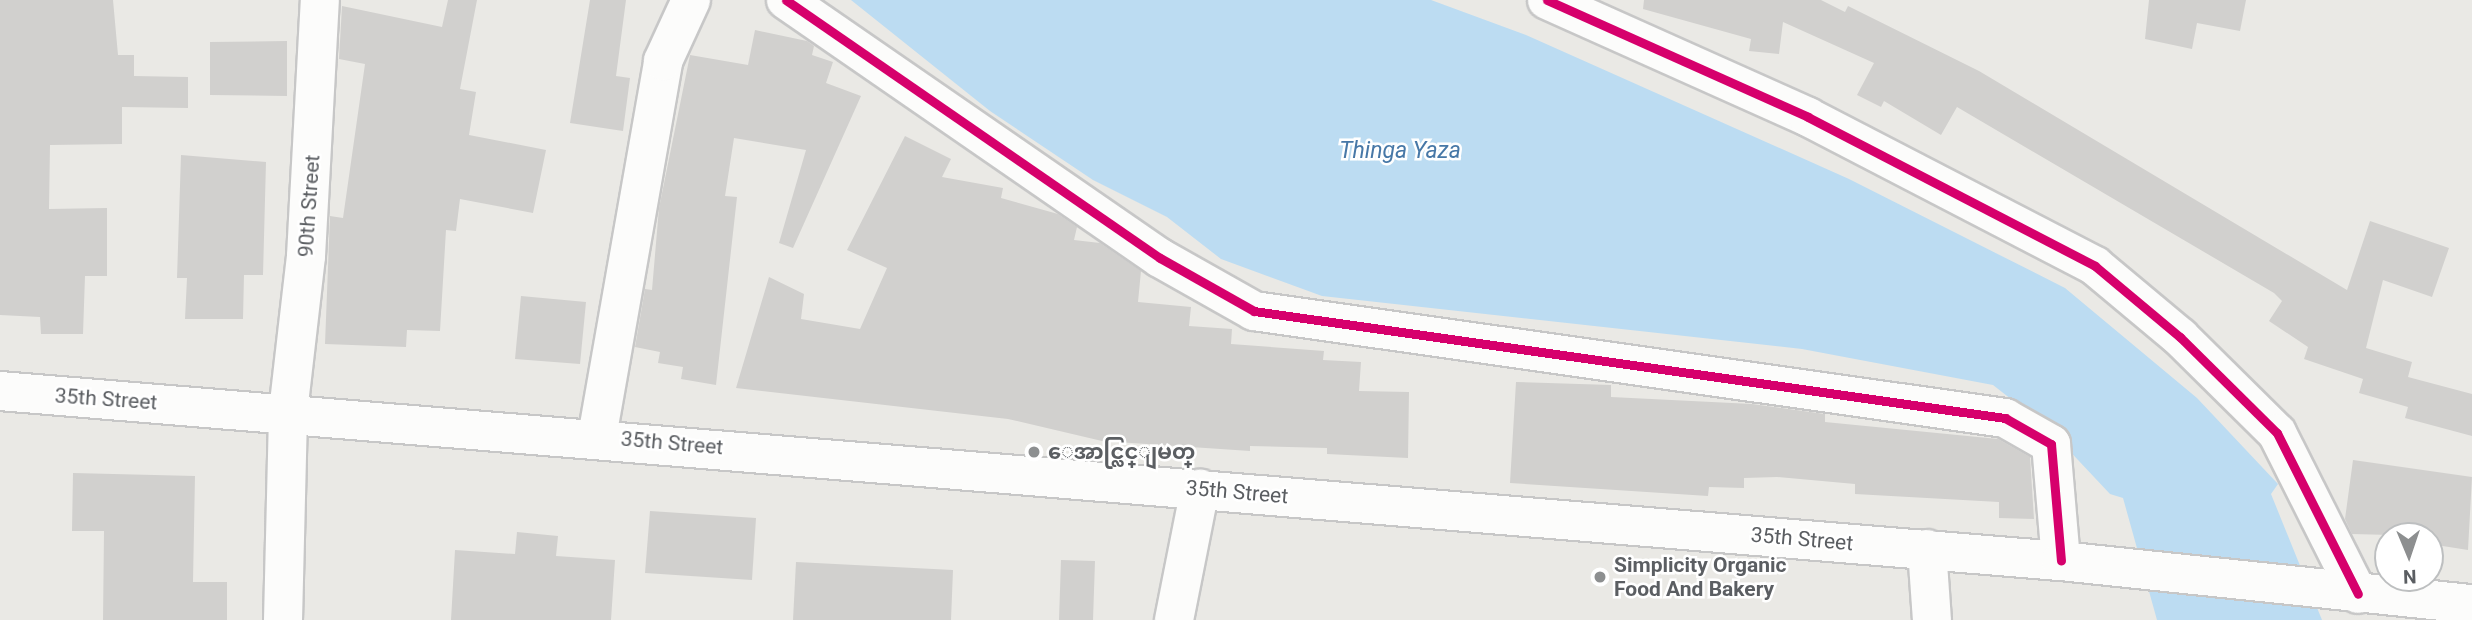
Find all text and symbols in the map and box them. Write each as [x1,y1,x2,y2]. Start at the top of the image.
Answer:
water label: Thinga Yaza [1339,137,1461,165]
street label: 90th Street [293,154,325,258]
street label: 35th Street [54,383,158,415]
street label: 35th Street [620,426,724,460]
place label: ေအာင္လြင္ျမတ္ [1048,439,1195,465]
marker: ေအာင္လြင္ျမတ္ [1026,444,1042,460]
street label: 35th Street [1185,475,1289,509]
street label: 35th Street [1750,522,1854,556]
north arrow [2374,522,2444,592]
place label: Simplicity Organic Food And Bakery [1614,552,1786,602]
text: N [2403,565,2417,588]
marker: Simplicity Organic Food And Bakery [1592,569,1608,585]

